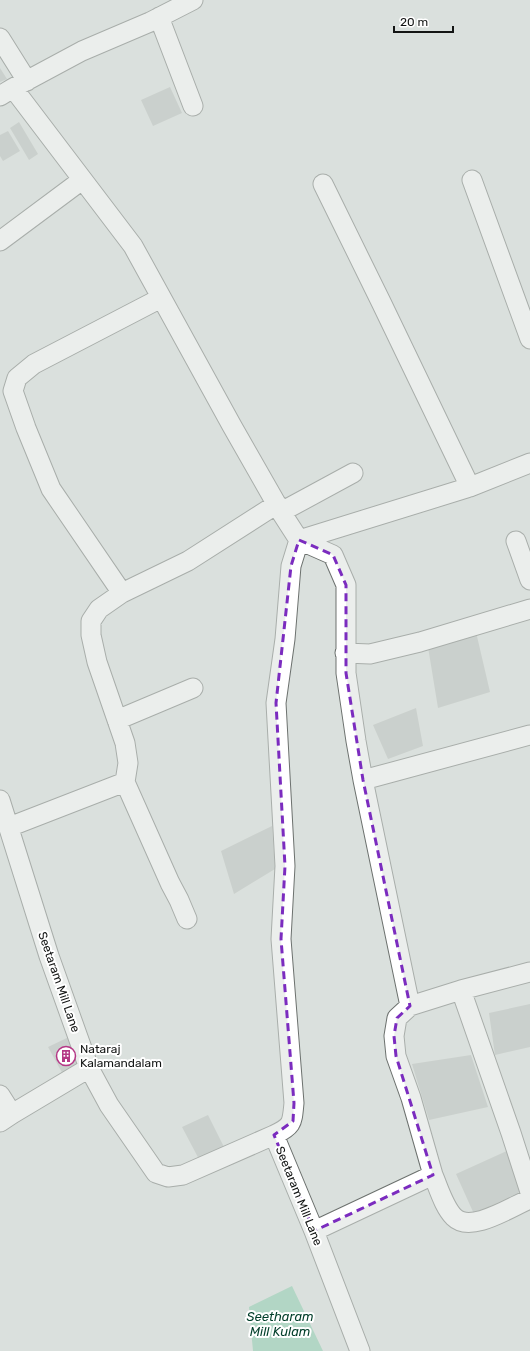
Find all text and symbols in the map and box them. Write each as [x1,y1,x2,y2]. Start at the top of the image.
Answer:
scale bar [394,8,453,34]
text: 20 m [400,15,428,29]
street label: Seetaram Mill Lane [35,930,83,1034]
place label: Nataraj Kalamandalam [80,1042,162,1070]
building icon: Nataraj Kalamandalam [55,1045,77,1067]
street label: Seetaram Mill Lane [273,1144,325,1248]
water label: Seetharam Mill Kulam [246,1309,314,1339]

